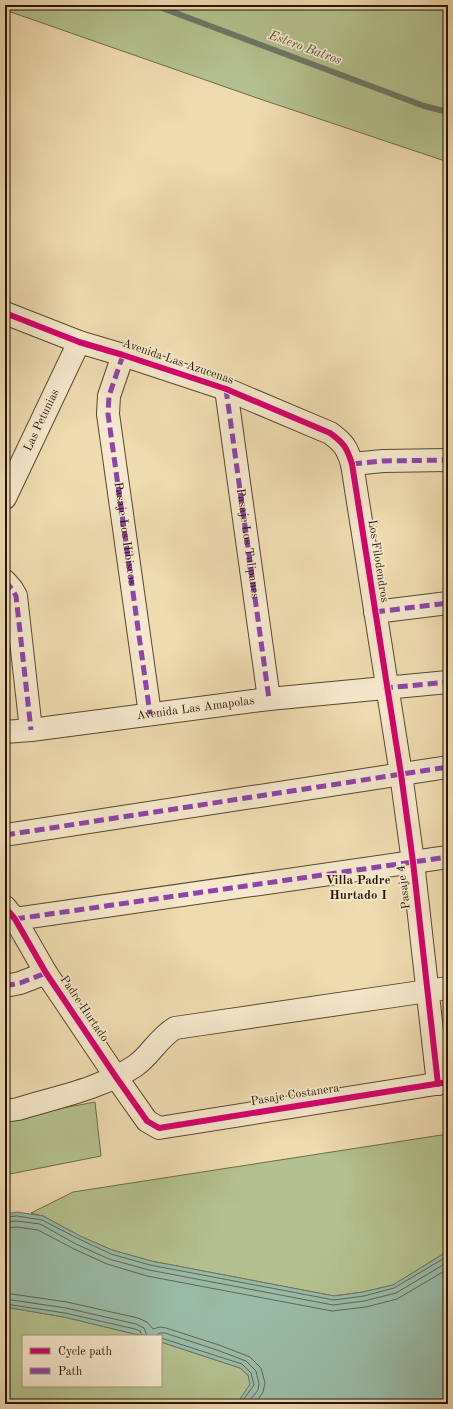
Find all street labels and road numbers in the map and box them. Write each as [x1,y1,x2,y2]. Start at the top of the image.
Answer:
street label: Avenida Las Azucenas [121,337,235,387]
street label: Las Petunias [22,387,62,453]
street label: Pasaje Los Hibiscos [112,481,138,586]
street label: Pasaje Los Tulipanes [234,488,261,599]
street label: Los Filodendros [366,519,390,603]
street label: Avenida Las Amapolas [136,695,255,722]
street label: Pasaje 4 [395,864,413,910]
street label: Padre Hurtado [58,974,110,1044]
street label: Pasaje Costanera [250,1082,340,1108]

